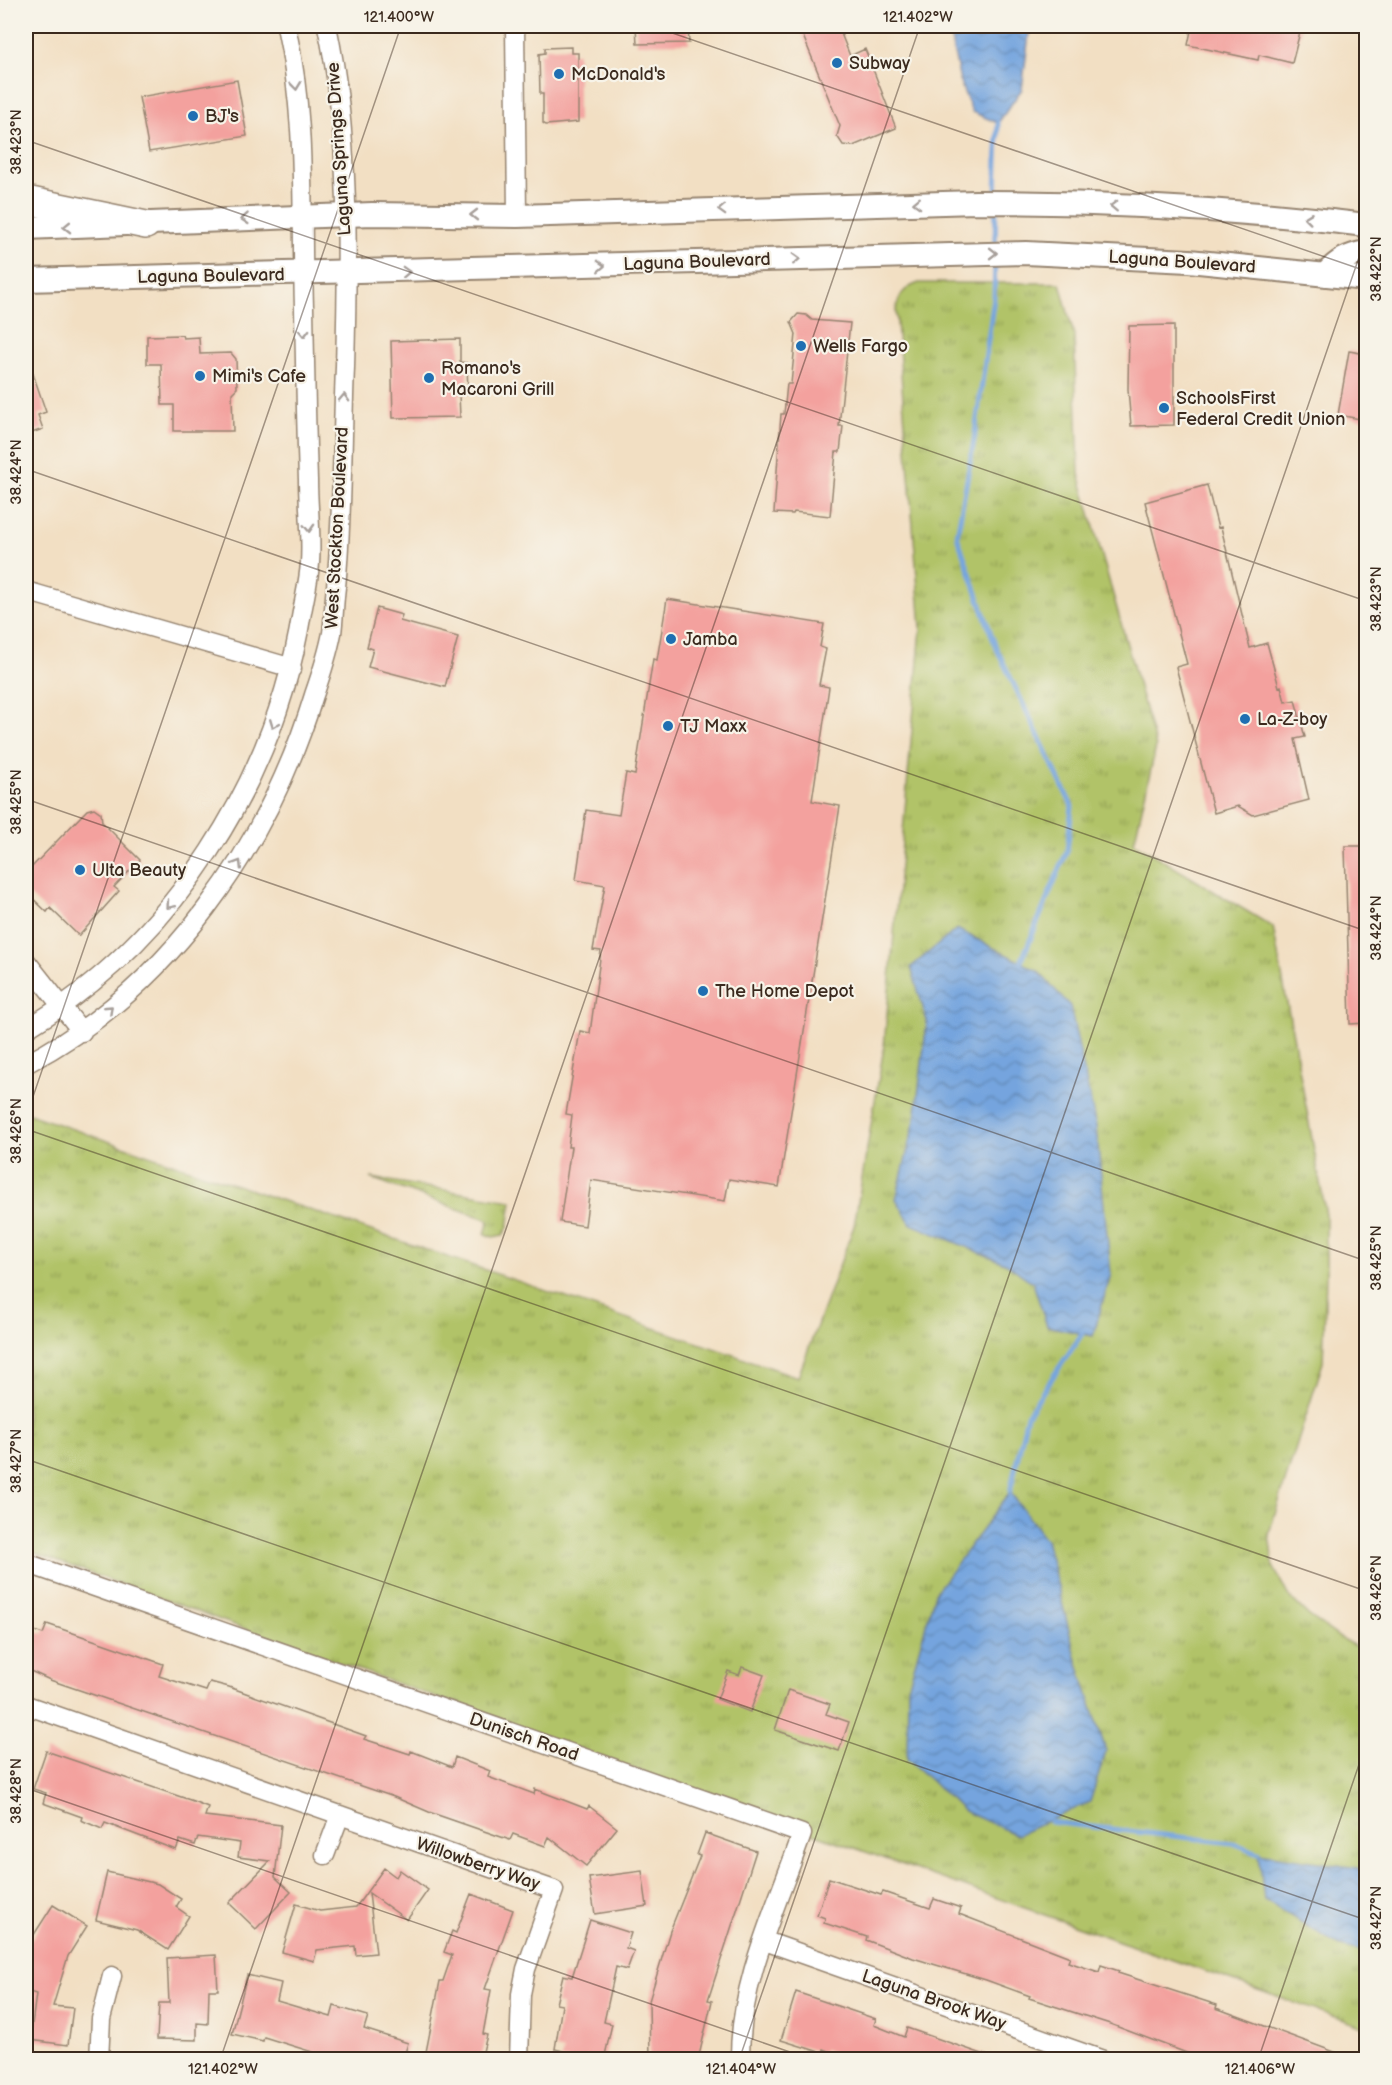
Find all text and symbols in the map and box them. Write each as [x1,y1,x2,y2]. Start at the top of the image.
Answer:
text: 121.400°W [364,8,435,27]
text: 121.402°W [883,8,953,27]
place label: Subway [849,53,911,74]
marker: Subway [830,56,844,70]
street label: Laguna Springs Drive [322,61,356,236]
place label: McDonald's [571,64,666,85]
marker: McDonald's [552,67,566,81]
one-way arrow [289,82,302,91]
place label: BJ's [205,106,239,127]
text: 38.423°N [7,109,26,175]
marker: BJ's [186,109,200,123]
one-way arrow [913,197,922,210]
one-way arrow [1109,200,1118,213]
one-way arrow [718,204,727,216]
one-way arrow [470,209,479,221]
one-way arrow [240,212,249,225]
one-way arrow [1304,212,1313,225]
one-way arrow [62,221,71,233]
text: 38.422°N [1367,236,1386,302]
street label: Laguna Boulevard [1108,246,1256,278]
one-way arrow [988,247,997,259]
street label: Laguna Boulevard [623,249,771,275]
one-way arrow [791,252,800,265]
one-way arrow [596,259,605,272]
street label: Laguna Boulevard [137,264,285,288]
one-way arrow [401,265,410,278]
one-way arrow [298,328,311,337]
place label: Wells Fargo [813,336,908,357]
marker: Wells Fargo [794,339,808,353]
place label: Romano's Macaroni Grill [441,358,554,400]
place label: Mimi's Cafe [212,366,306,387]
marker: Mimi's Cafe [193,369,207,383]
marker: Romano's Macaroni Grill [422,371,436,385]
place label: SchoolsFirst Federal Credit Union [1176,388,1346,430]
one-way arrow [337,394,350,403]
marker: SchoolsFirst Federal Credit Union [1157,401,1171,415]
street label: West Stockton Boulevard [321,426,353,630]
text: 38.424°N [7,439,26,505]
one-way arrow [303,523,315,532]
text: 38.423°N [1367,566,1386,632]
place label: Jamba [683,629,738,650]
marker: Jamba [664,632,678,646]
place label: La-Z-boy [1257,709,1328,730]
marker: La-Z-boy [1238,712,1252,726]
place label: TJ Maxx [680,716,747,737]
one-way arrow [268,718,281,729]
marker: TJ Maxx [661,719,675,733]
text: 38.425°N [7,769,26,835]
place label: Ulta Beauty [92,860,187,881]
one-way arrow [230,860,242,870]
marker: Ulta Beauty [73,863,87,877]
text: 38.424°N [1367,895,1386,961]
one-way arrow [166,898,177,909]
place label: The Home Depot [715,981,855,1002]
marker: The Home Depot [696,984,710,998]
one-way arrow [102,1005,113,1016]
text: 38.426°N [7,1098,26,1164]
text: 38.425°N [1367,1225,1386,1291]
text: 38.427°N [7,1429,26,1493]
text: 38.426°N [1367,1555,1386,1621]
street label: Dunisch Road [467,1708,581,1766]
text: 38.428°N [7,1758,26,1824]
street label: Willowberry Way [413,1833,543,1895]
text: 38.427°N [1367,1886,1386,1950]
street label: Laguna Brook Way [859,1965,1010,2035]
text: 121.402°W [188,2060,258,2079]
text: 121.404°W [706,2060,776,2079]
text: 121.406°W [1225,2060,1296,2079]

